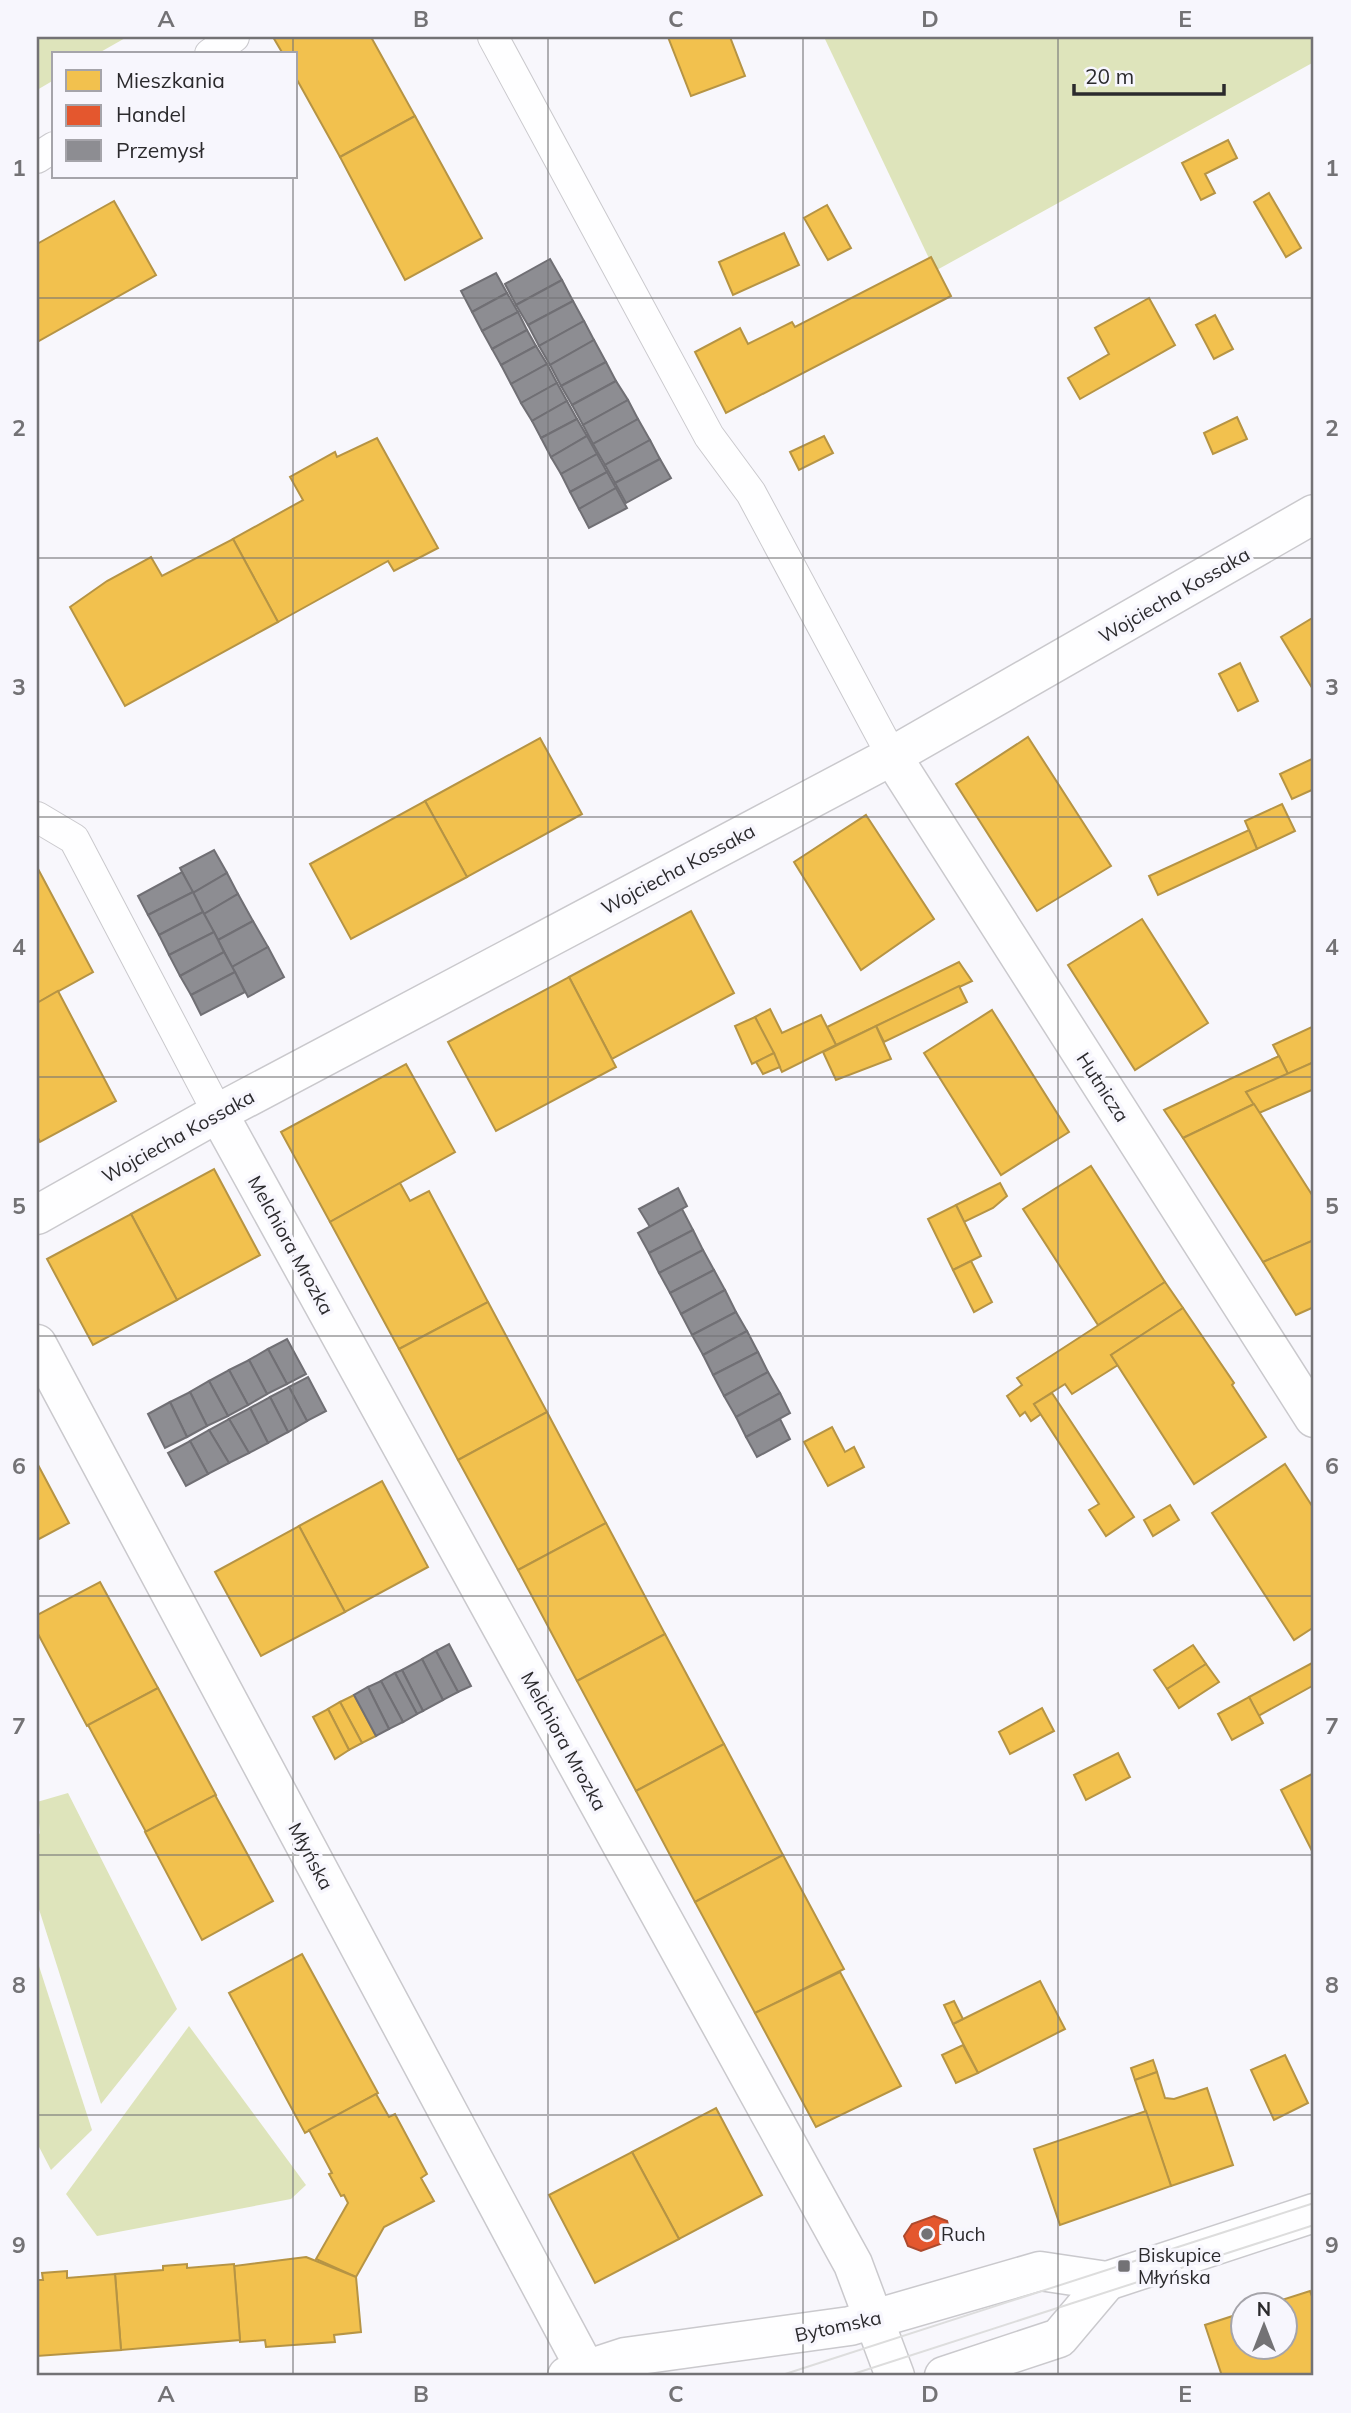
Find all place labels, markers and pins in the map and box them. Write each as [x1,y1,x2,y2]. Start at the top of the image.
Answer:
place label: Ruch [941,2222,986,2246]
marker: Ruch [919,2226,935,2242]
place label: Biskupice Młyńska [1138,2243,1221,2289]
marker: Biskupice Młyńska [1116,2258,1132,2274]

